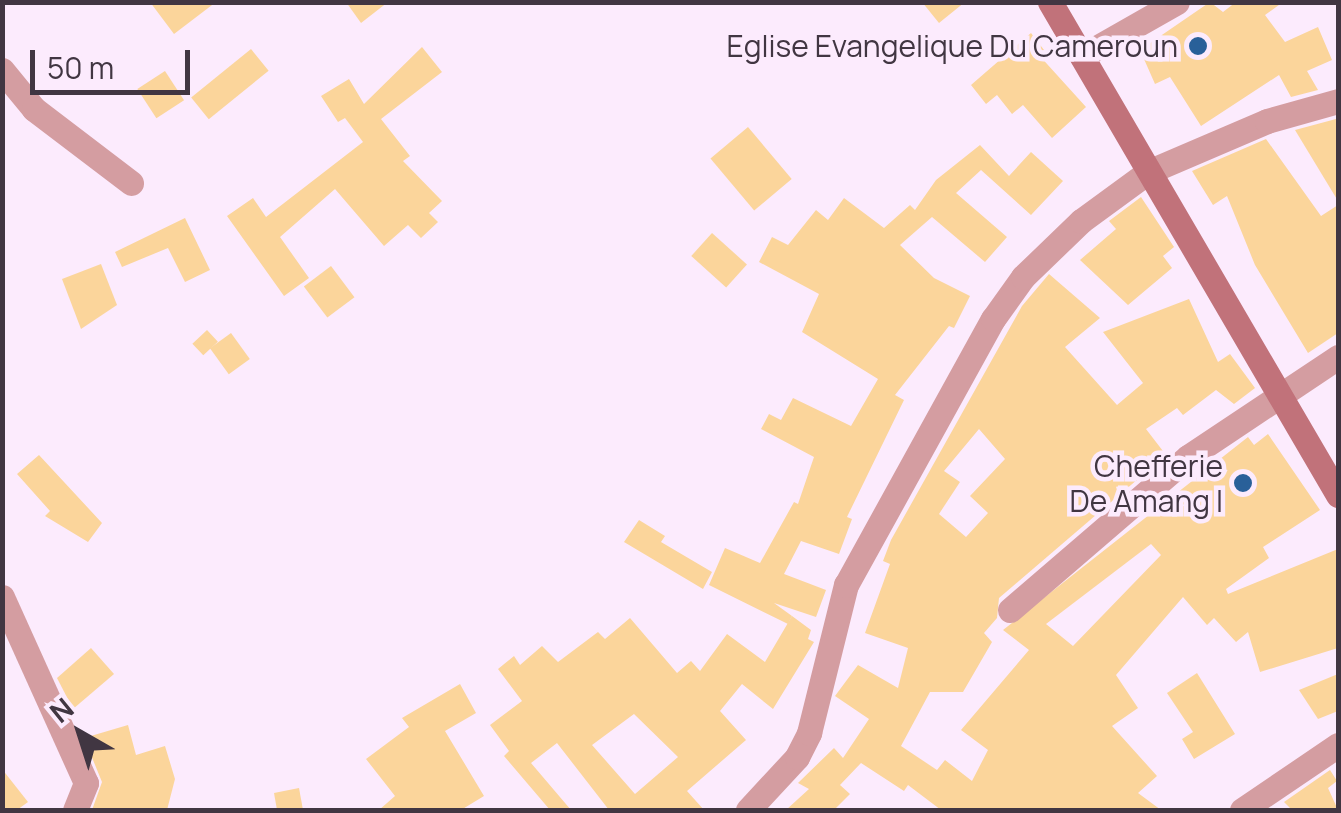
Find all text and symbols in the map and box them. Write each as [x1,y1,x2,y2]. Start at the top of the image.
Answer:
place label: Eglise Evangelique Du Cameroun [727,28,1178,64]
scale bar [35,30,195,92]
marker: Eglise Evangelique Du Cameroun [1187,35,1209,57]
text: 50 m [47,47,114,88]
place label: Chefferie De Amang I [1070,448,1223,518]
marker: Chefferie De Amang I [1232,472,1254,494]
north arrow [30,683,130,783]
text: N [41,689,81,731]

